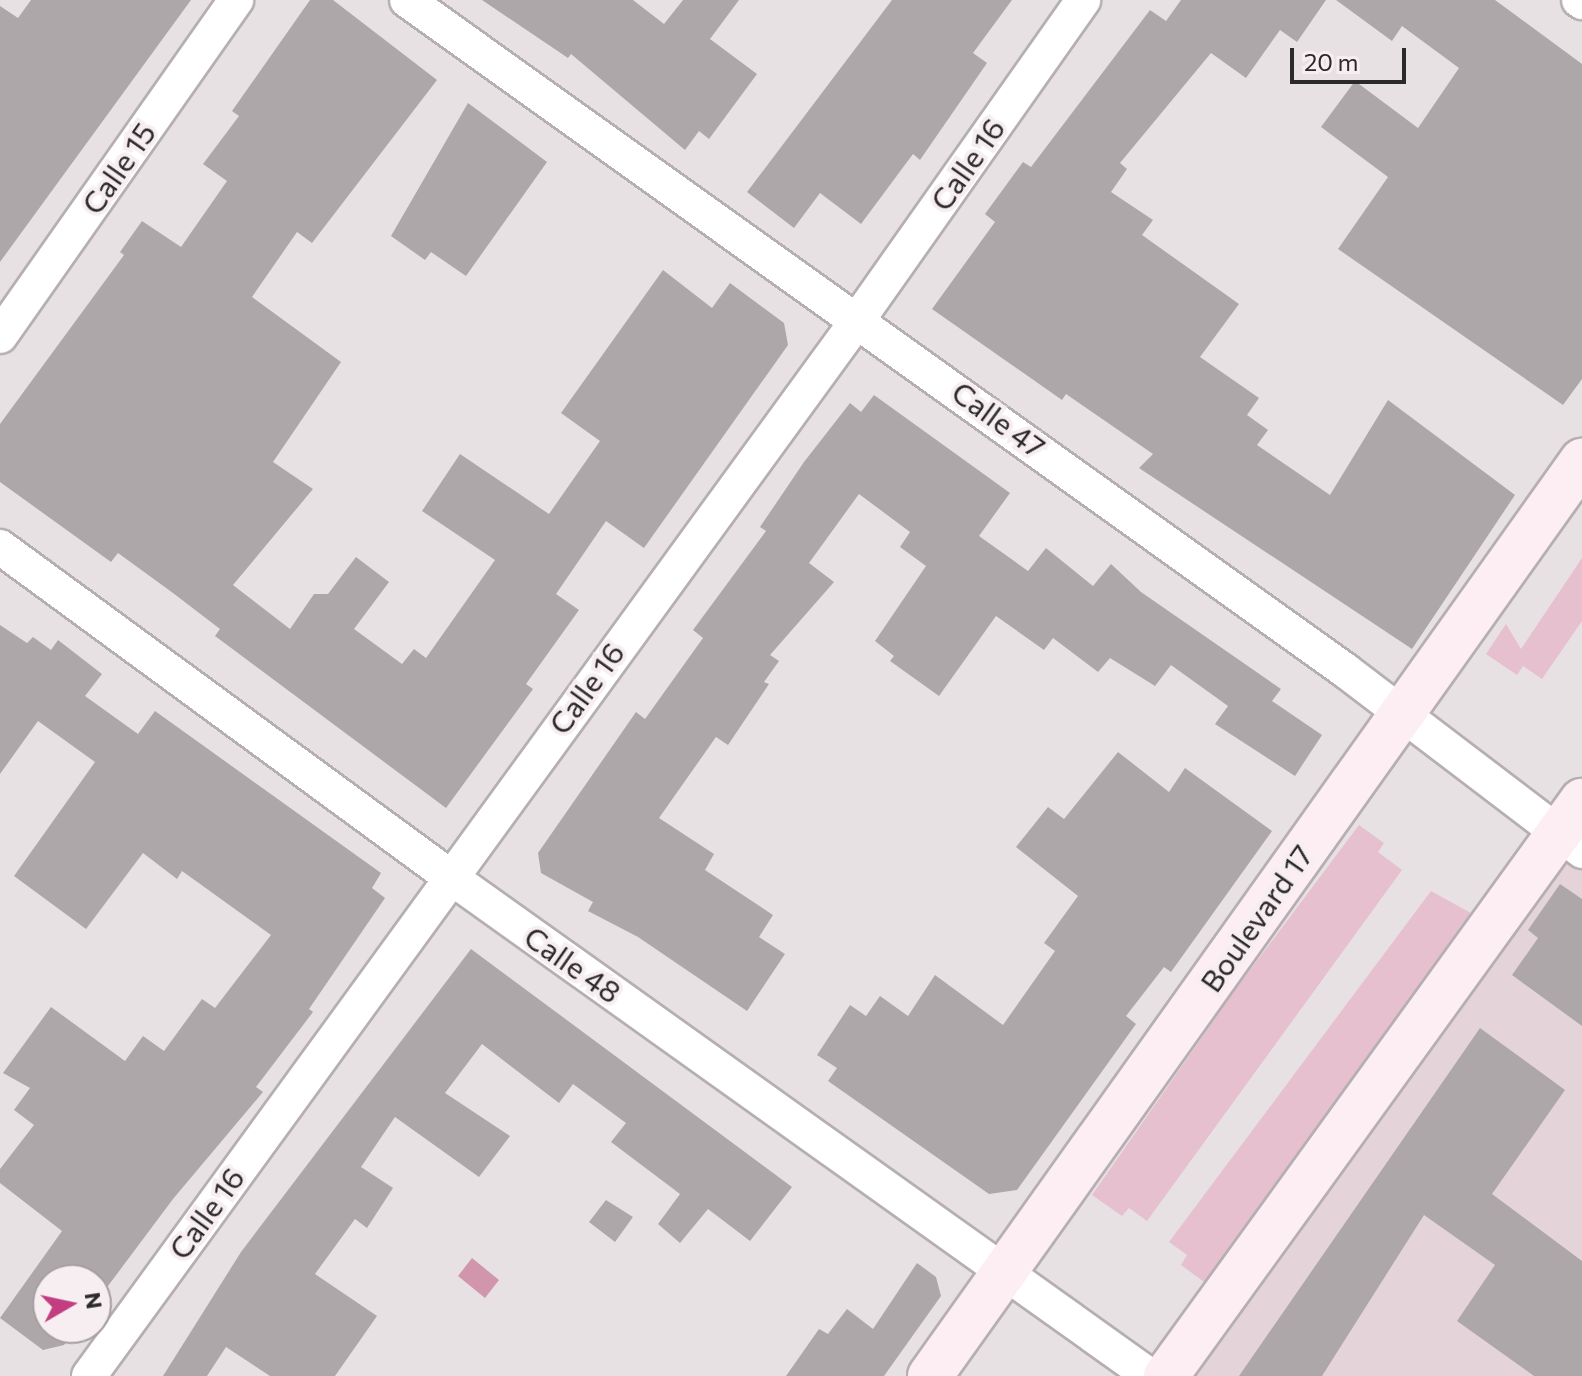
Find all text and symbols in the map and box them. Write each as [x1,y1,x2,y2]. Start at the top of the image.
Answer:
scale bar [1294,32,1410,82]
text: 20 m [1304,47,1358,76]
street label: Calle 16 [922,111,1012,217]
street label: Calle 15 [74,115,162,221]
street label: Calle 47 [945,373,1053,465]
street label: Calle 16 [541,635,631,741]
street label: Boulevard 17 [1192,838,1320,998]
street label: Calle 48 [518,918,628,1010]
street label: Calle 16 [161,1160,251,1266]
north arrow [32,1264,112,1344]
text: N [80,1290,109,1311]

